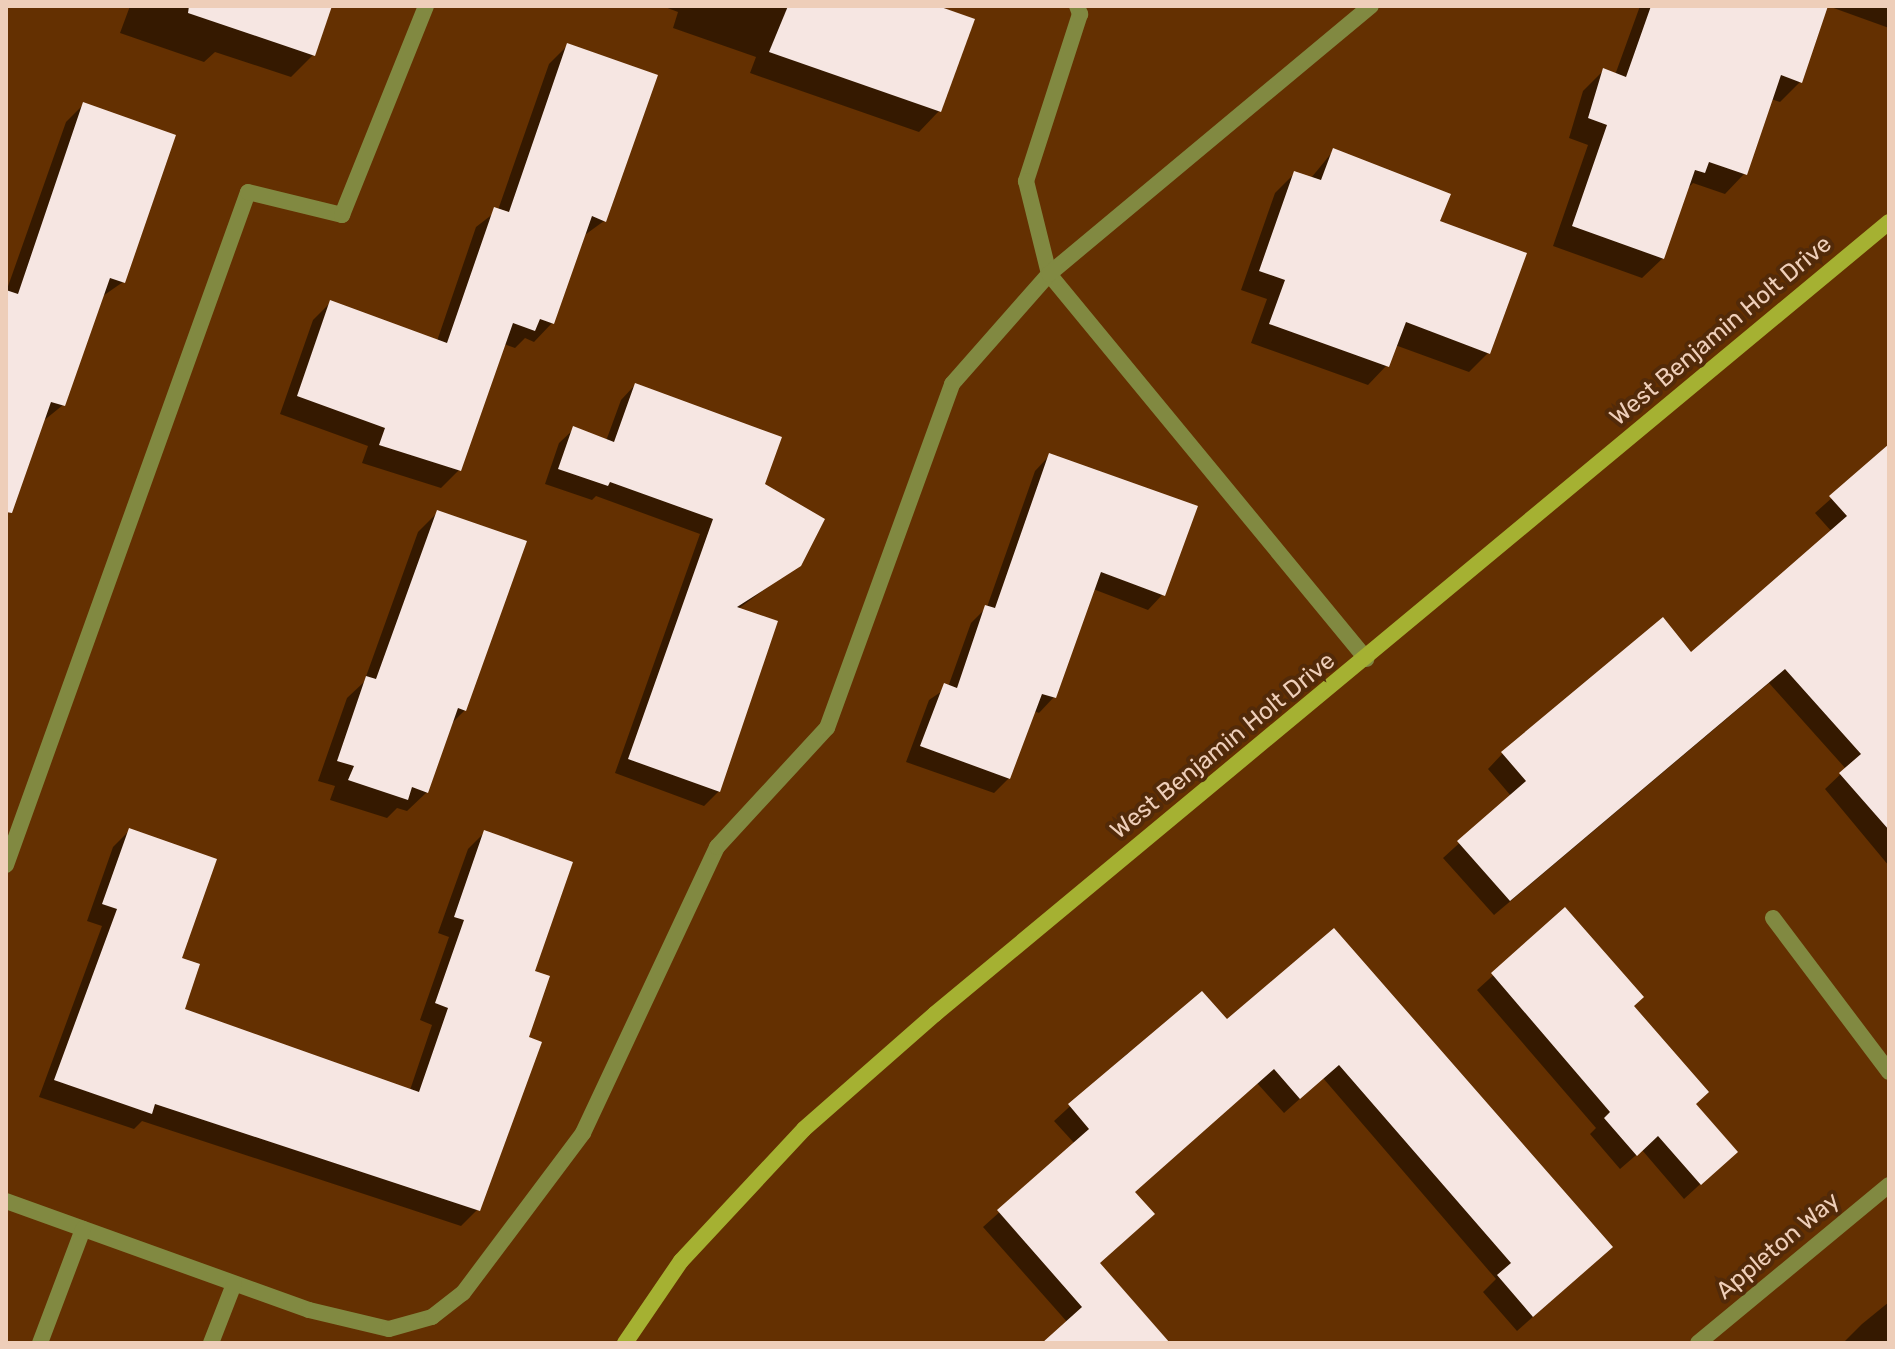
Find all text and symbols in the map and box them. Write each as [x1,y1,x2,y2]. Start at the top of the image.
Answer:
street label: West Benjamin Holt Drive [1604,230,1838,432]
street label: West Benjamin Holt Drive [1105,647,1341,845]
street label: Appleton Way [1710,1186,1846,1306]

